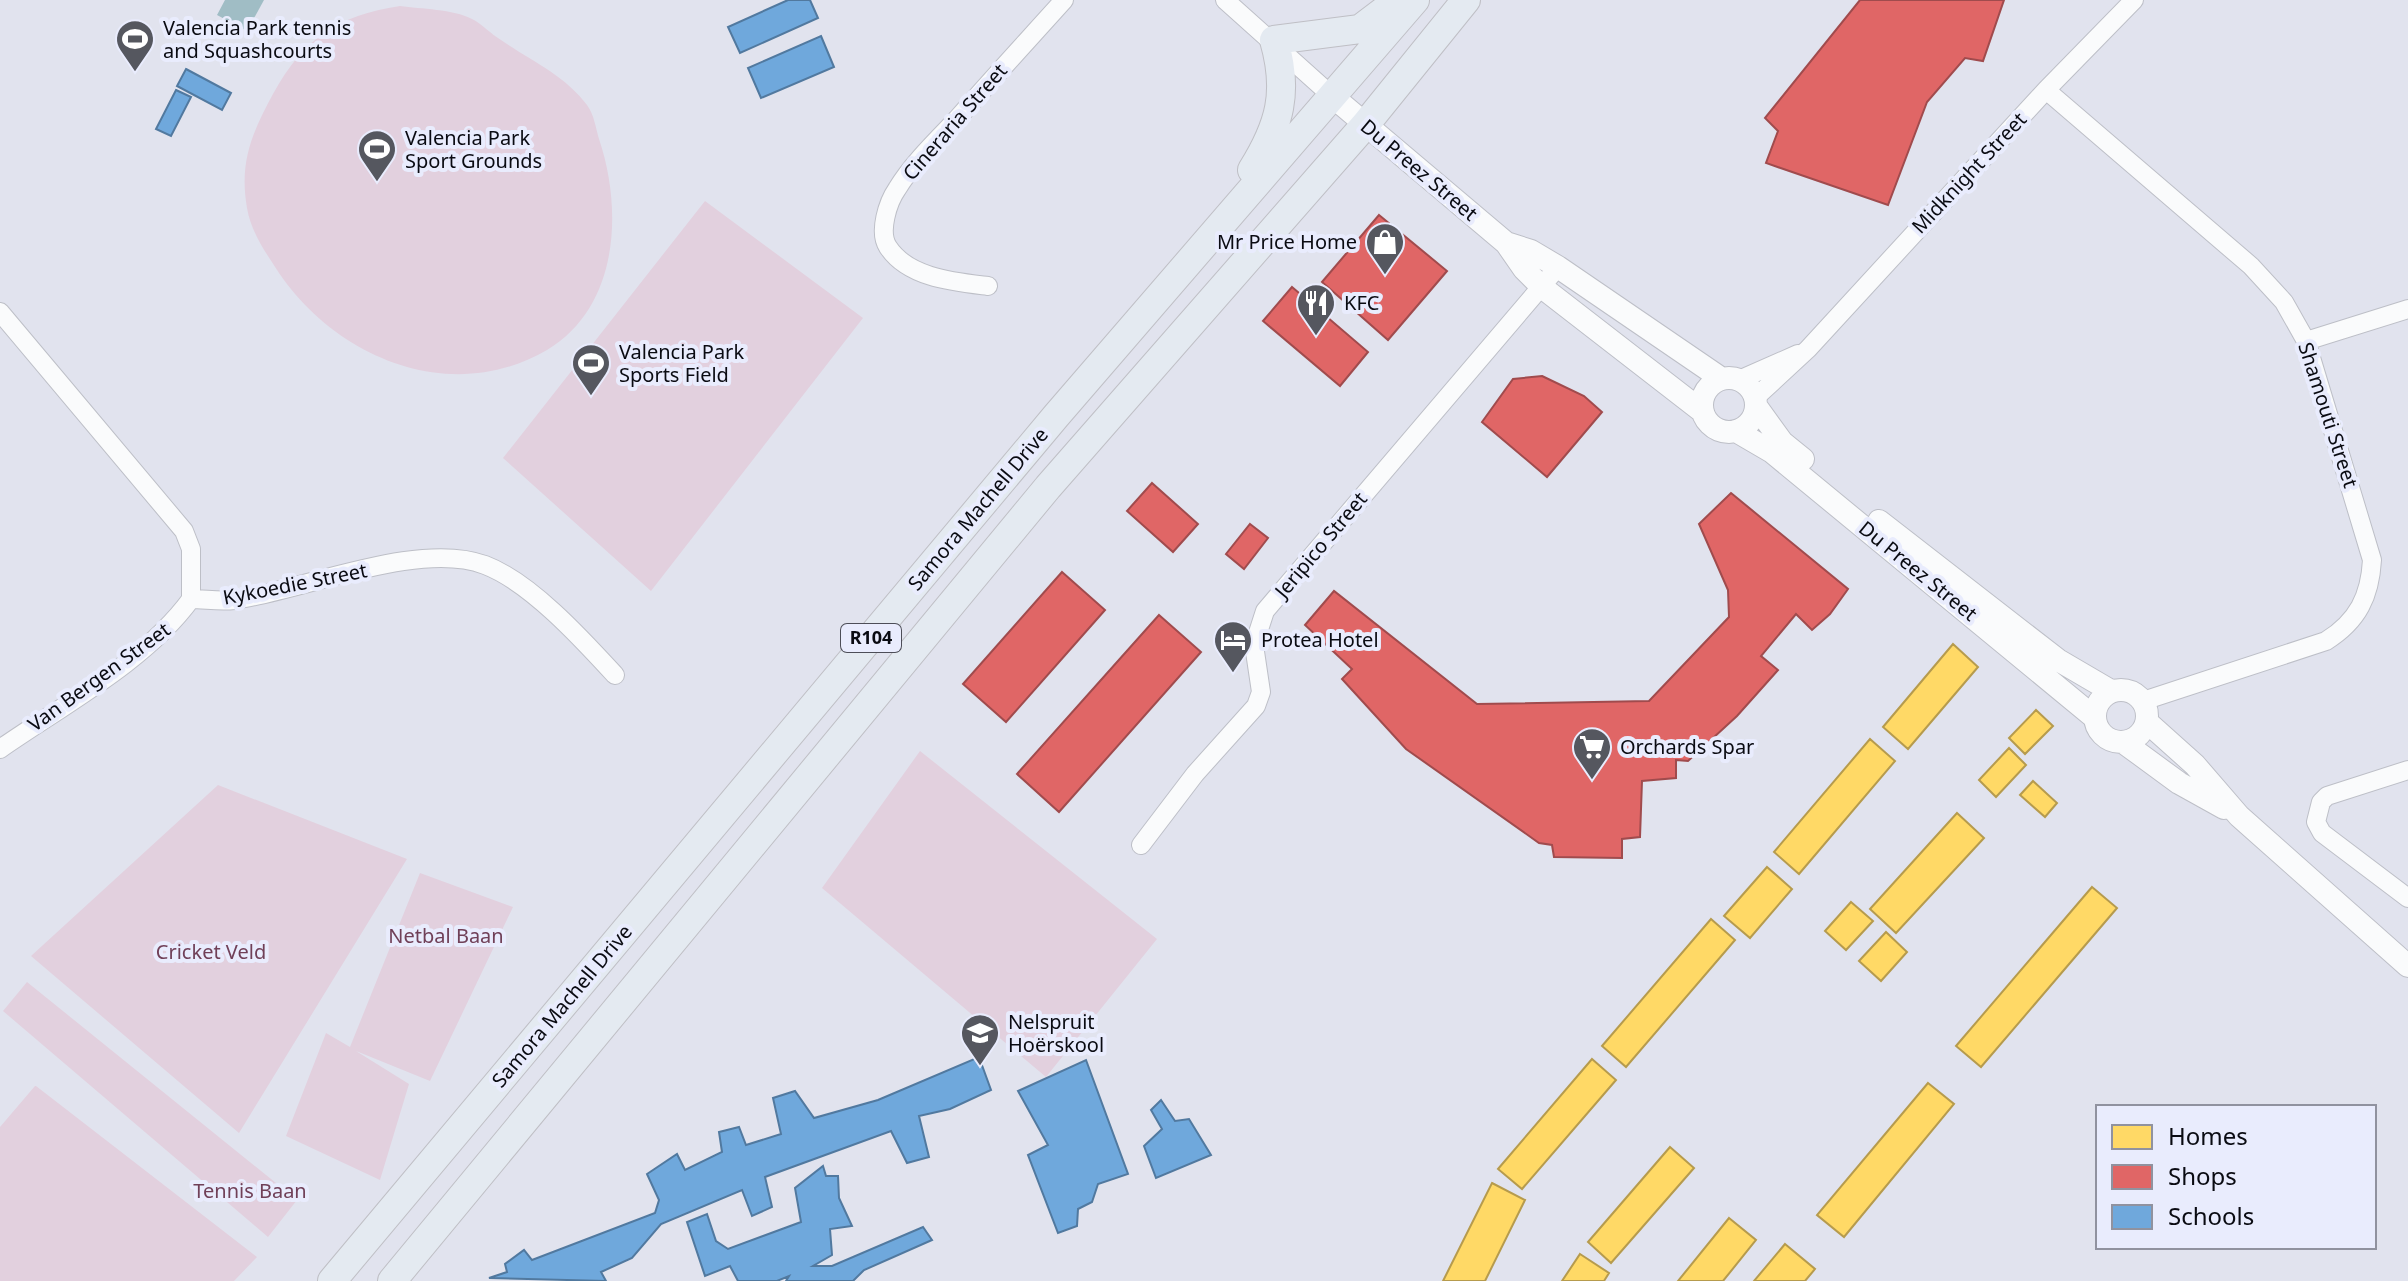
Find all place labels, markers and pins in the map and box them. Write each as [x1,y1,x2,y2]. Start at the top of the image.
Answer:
place label: Valencia Park tennis and Squashcourts [163,14,351,64]
sports icon: Valencia Park tennis and Squashcourts [114,18,156,73]
place label: Valencia Park Sport Grounds [405,124,542,174]
sports icon: Valencia Park Sport Grounds [356,128,398,183]
shop icon: Mr Price Home [1364,221,1406,276]
place label: Mr Price Home [1217,228,1357,255]
restaurant icon: KFC [1295,282,1337,337]
place label: KFC [1344,289,1380,316]
place label: Valencia Park Sports Field [619,338,744,388]
sports icon: Valencia Park Sports Field [570,342,612,397]
hotel icon: Protea Hotel [1212,619,1254,674]
place label: Protea Hotel [1261,626,1379,653]
supermarket icon: Orchards Spar [1571,726,1613,781]
place label: Orchards Spar [1620,733,1754,760]
place label: Nelspruit Hoërskool [1008,1008,1104,1058]
school or university icon: Nelspruit Hoërskool [959,1012,1001,1067]

